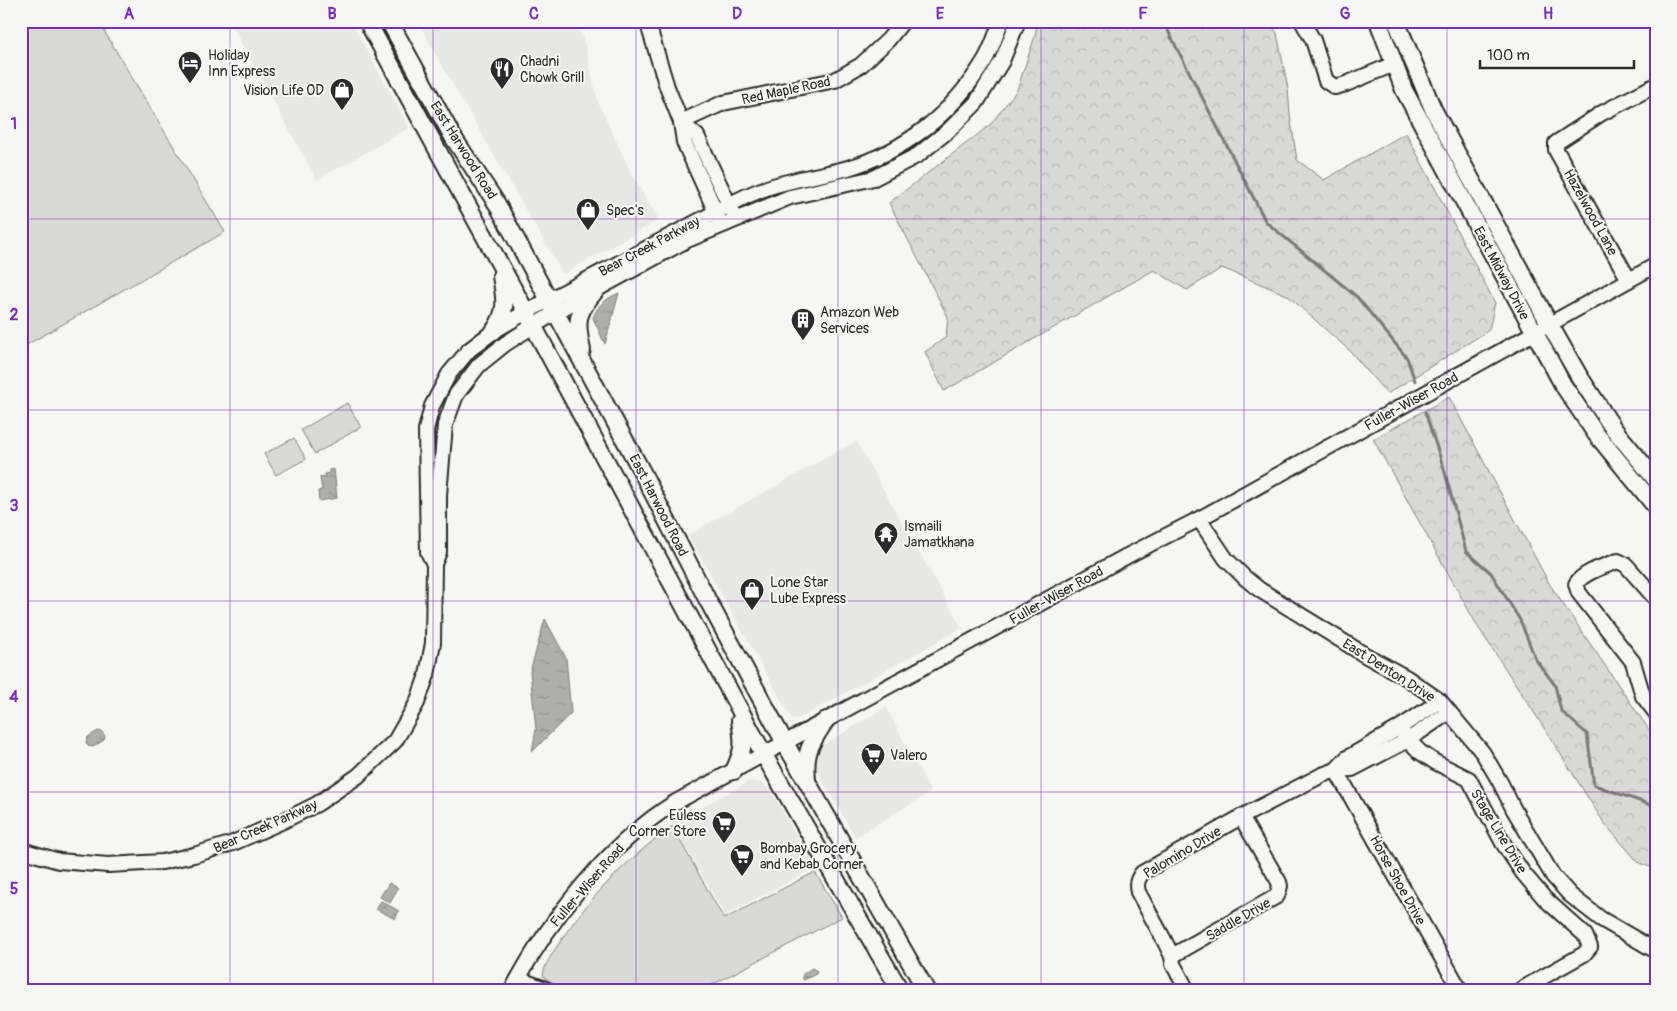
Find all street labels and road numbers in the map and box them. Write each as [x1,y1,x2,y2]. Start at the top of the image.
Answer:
street label: Red Maple Road [740,73,832,108]
street label: East Harwood Road [427,98,501,203]
street label: Hazelwood Lane [1560,166,1621,258]
street label: Bear Creek Parkway [596,213,703,280]
street label: East Midway Drive [1470,224,1533,323]
street label: Fuller-Wiser Road [1361,369,1461,434]
street label: East Harwood Road [625,451,692,559]
street label: Fuller-Wiser Road [1006,563,1106,628]
street label: East Denton Drive [1339,635,1438,706]
street label: Stage Line Drive [1467,786,1530,877]
street label: Bear Creek Parkway [211,796,320,857]
street label: Palomino Drive [1140,823,1224,882]
street label: Horse Shoe Drive [1366,833,1429,928]
street label: Fuller-Wiser Road [547,840,628,930]
street label: Saddle Drive [1203,894,1274,945]

